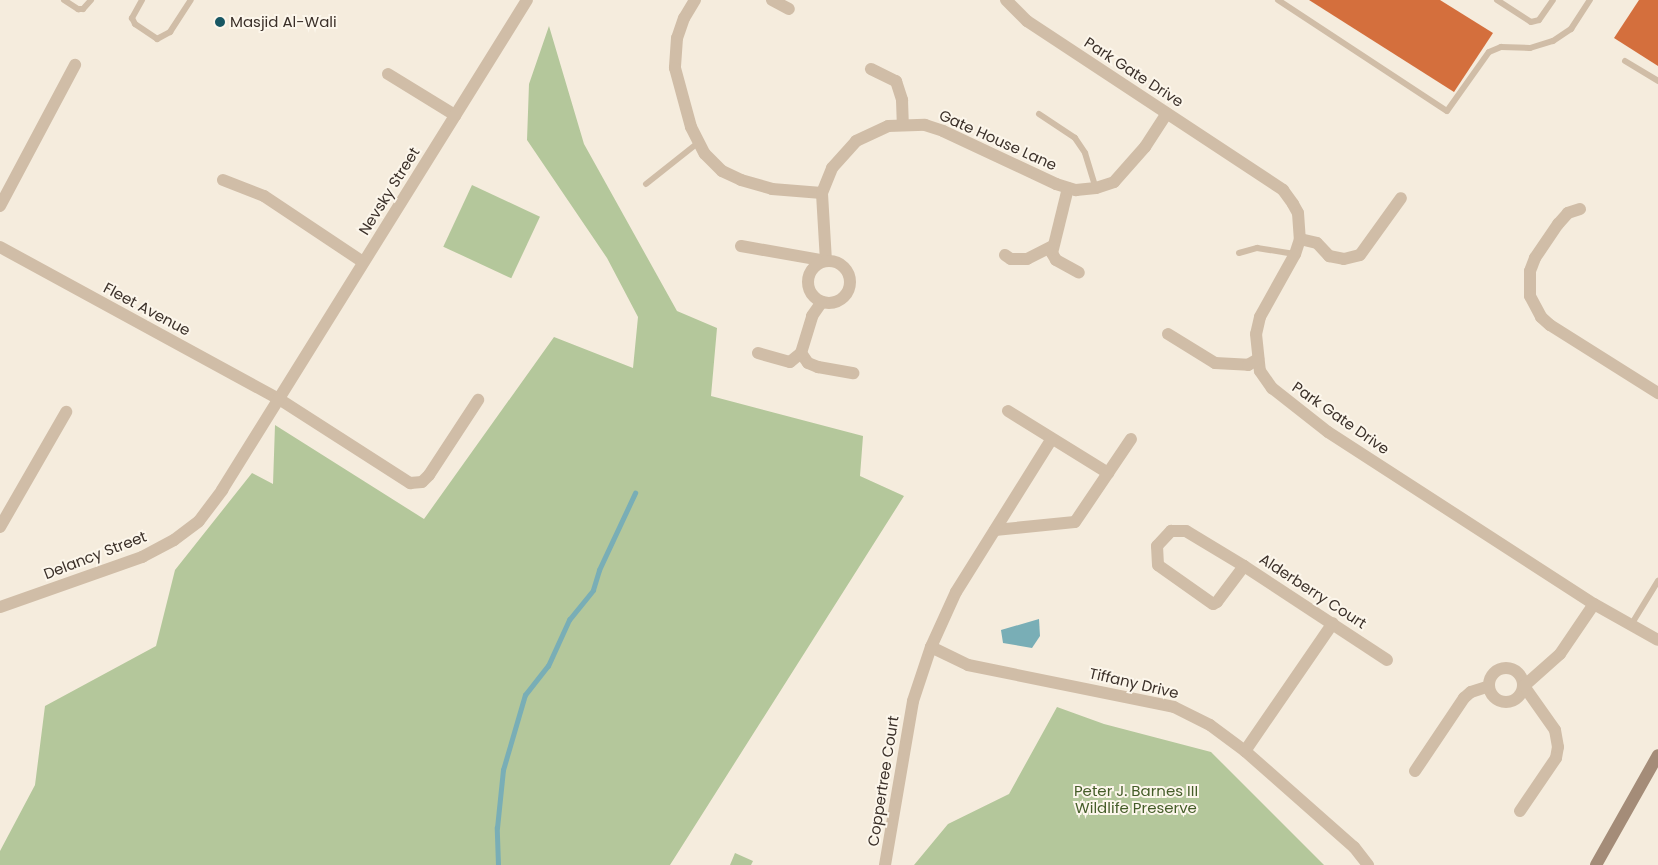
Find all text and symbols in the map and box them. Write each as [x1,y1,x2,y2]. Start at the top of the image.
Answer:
place label: Masjid Al-Wali [230,13,337,31]
marker: Masjid Al-Wali [214,16,226,28]
street label: Park Gate Drive [1081,33,1187,111]
street label: Gate House Lane [936,106,1060,174]
street label: Nevsky Street [355,144,423,238]
street label: Fleet Avenue [101,279,193,339]
street label: Park Gate Drive [1289,378,1393,458]
street label: Delancy Street [41,527,149,583]
street label: Alderberry Court [1256,550,1370,632]
street label: Tiffany Drive [1087,664,1181,702]
street label: Coppertree Court [864,714,902,848]
park label: Peter J. Barnes III Wildlife Preserve [1074,781,1198,816]

